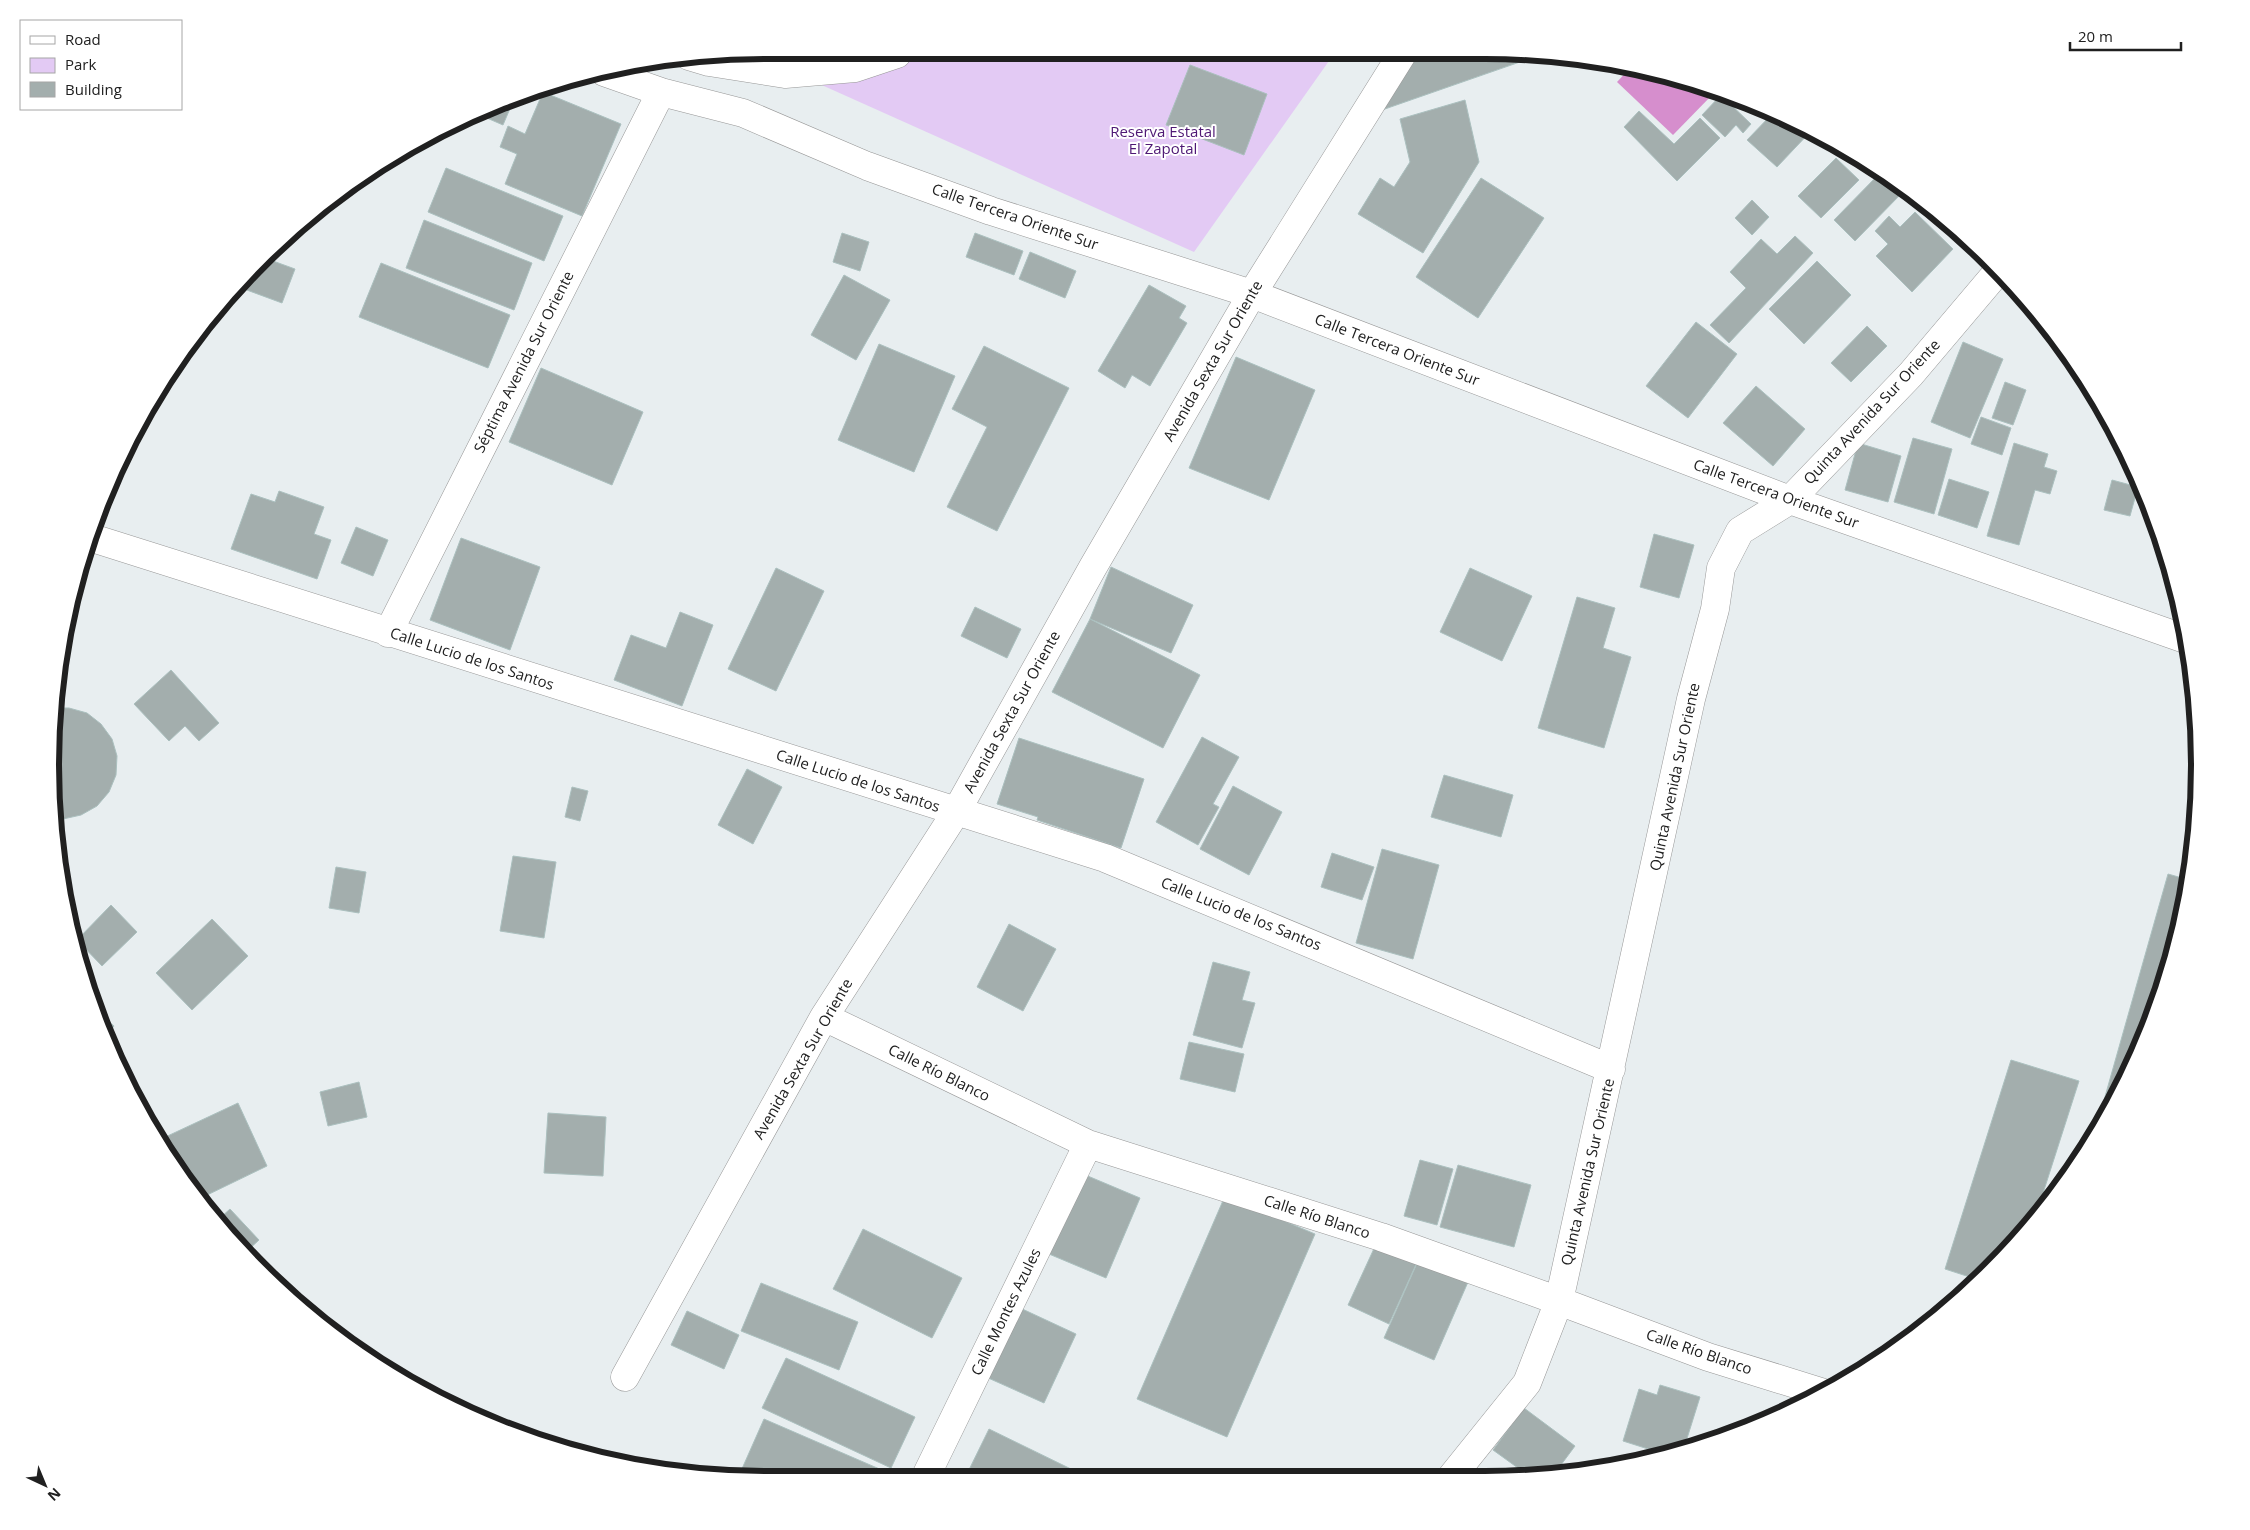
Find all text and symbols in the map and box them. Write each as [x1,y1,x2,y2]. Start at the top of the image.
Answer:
legend [20,20,182,110]
scale bar [2070,20,2181,52]
text: 20 m [2078,26,2113,46]
text: Road [65,29,101,49]
text: Park [65,54,96,74]
text: Building [65,79,122,99]
park label: Reserva Estatal El Zapotal [1110,121,1216,158]
street label: Calle Tercera Oriente Sur [929,178,1101,254]
street label: Séptima Avenida Sur Oriente [469,267,578,456]
street label: Avenida Sexta Sur Oriente [1158,277,1266,444]
street label: Calle Tercera Oriente Sur [1312,308,1483,390]
street label: Quinta Avenida Sur Oriente [1799,334,1944,488]
street label: Calle Tercera Oriente Sur [1691,454,1862,532]
street label: Calle Lucio de los Santos [388,622,557,694]
street label: Avenida Sexta Sur Oriente [958,627,1064,796]
street label: Quinta Avenida Sur Oriente [1644,681,1704,873]
street label: Calle Lucio de los Santos [774,744,943,816]
street label: Calle Lucio de los Santos [1158,872,1325,954]
street label: Avenida Sexta Sur Oriente [748,975,856,1142]
street label: Calle Río Blanco [885,1039,994,1105]
street label: Quinta Avenida Sur Oriente [1556,1076,1618,1267]
street label: Calle Río Blanco [1262,1189,1373,1243]
street label: Calle Montes Azules [966,1245,1045,1379]
street label: Calle Río Blanco [1644,1324,1755,1379]
north arrow [20,1460,70,1510]
text: N [44,1484,65,1506]

